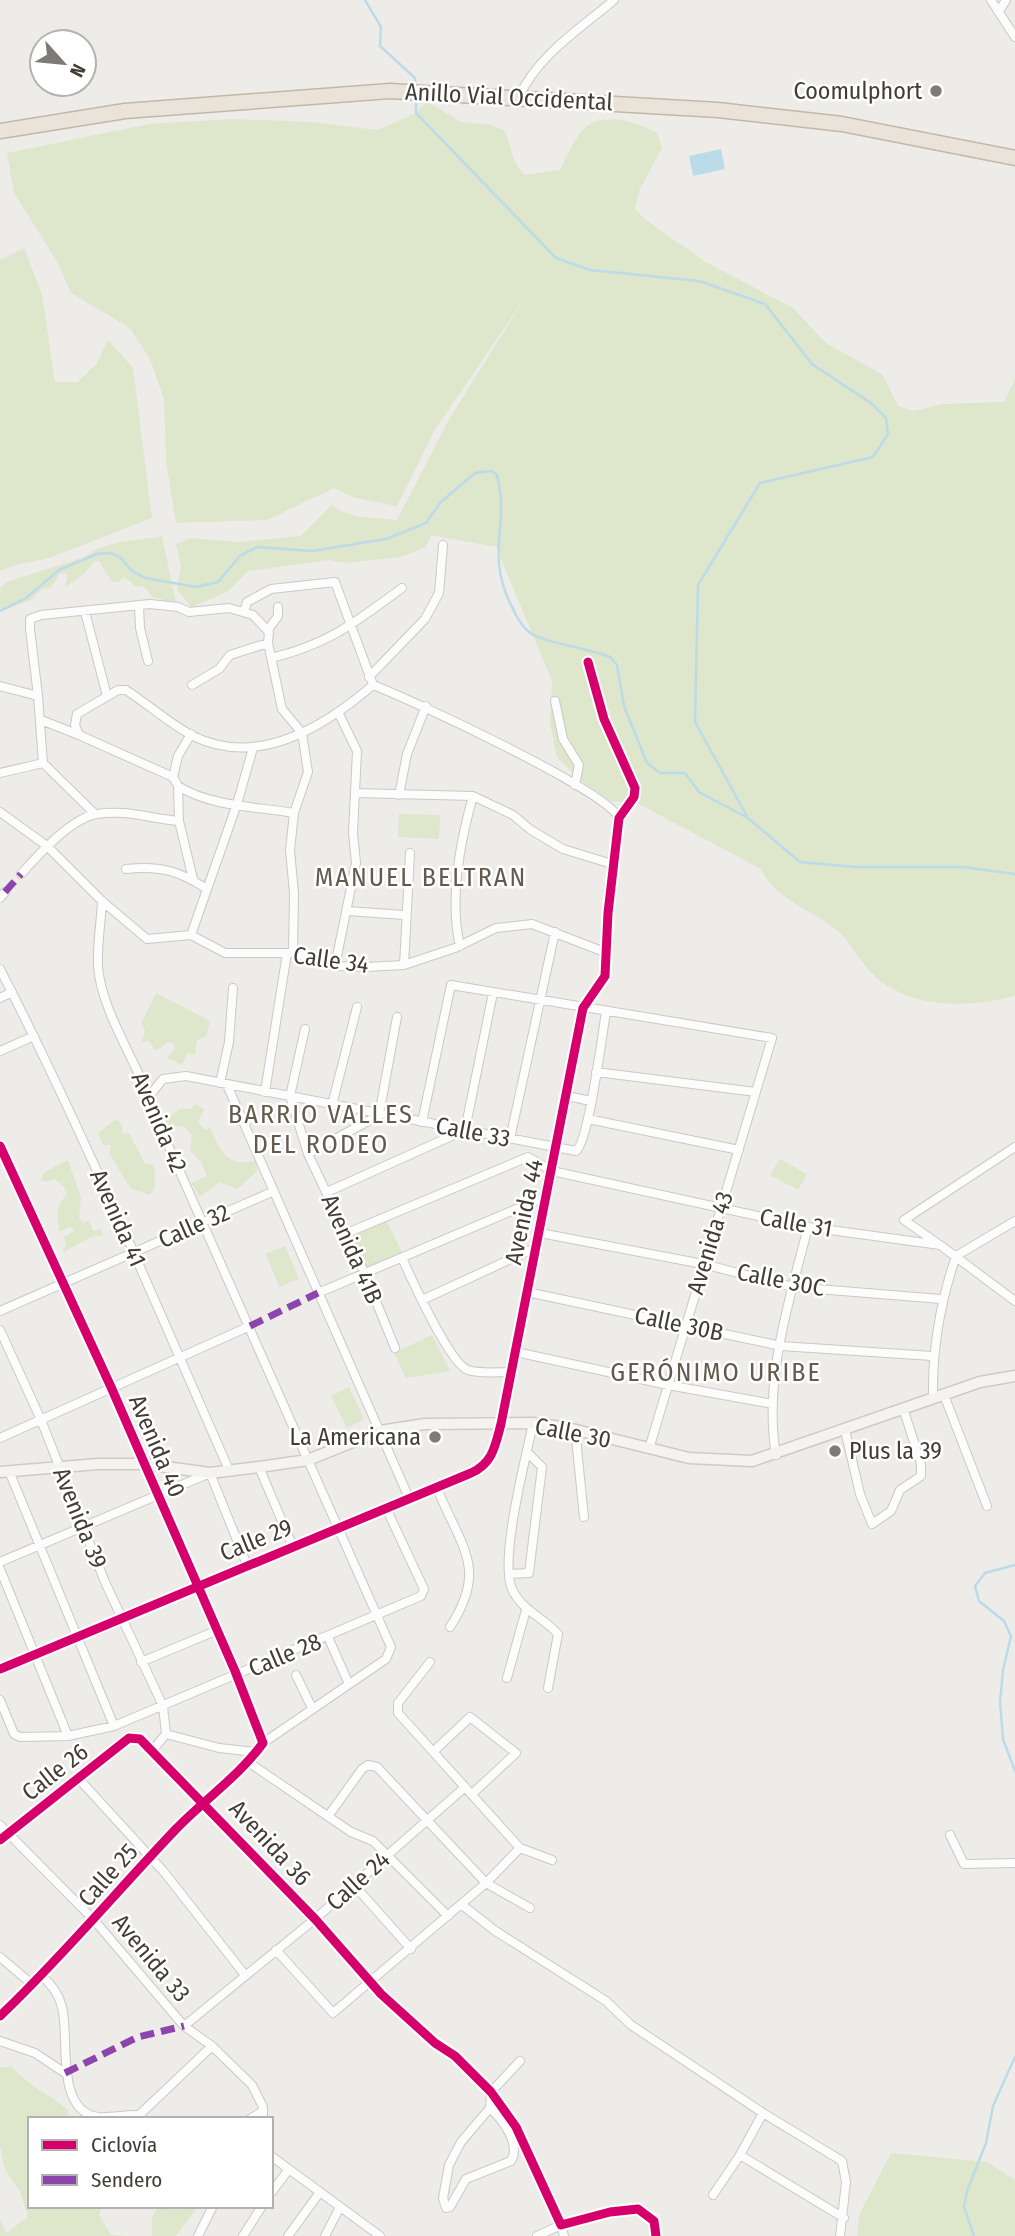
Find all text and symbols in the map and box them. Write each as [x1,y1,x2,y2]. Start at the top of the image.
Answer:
north arrow [28,28,98,98]
text: N [65,60,91,81]
place label: Coomulphort [793,77,922,105]
street label: Anillo Vial Occidental [404,78,614,116]
marker: Coomulphort [928,83,944,99]
district label: MANUEL BELTRAN [315,862,527,893]
street label: Calle 34 [291,941,371,979]
street label: Avenida 42 [125,1068,193,1176]
district label: BARRIO VALLES DEL RODEO [228,1099,414,1160]
street label: Calle 33 [433,1111,513,1153]
street label: Avenida 44 [499,1157,549,1267]
street label: Avenida 41 [84,1165,152,1271]
street label: Avenida 43 [681,1188,739,1298]
street label: Avenida 41B [315,1190,389,1308]
street label: Calle 32 [154,1198,234,1254]
street label: Calle 31 [758,1203,834,1243]
street label: Calle 30C [735,1258,827,1302]
street label: Calle 30B [632,1301,726,1347]
district label: GERÓNIMO URIBE [610,1357,822,1388]
street label: Avenida 40 [123,1391,191,1501]
street label: Calle 30 [533,1412,613,1454]
place label: La Americana [290,1423,421,1451]
marker: La Americana [427,1429,443,1445]
place label: Plus la 39 [849,1437,942,1465]
marker: Plus la 39 [827,1443,843,1459]
street label: Avenida 39 [47,1463,113,1573]
street label: Calle 29 [216,1513,296,1567]
street label: Calle 28 [245,1627,325,1683]
street label: Calle 26 [16,1738,94,1806]
street label: Avenida 36 [223,1794,317,1892]
street label: Calle 25 [72,1838,144,1912]
street label: Calle 24 [321,1845,395,1917]
street label: Avenida 33 [106,1909,196,2007]
legend [28,2117,273,2208]
text: Ciclovía [91,2132,157,2158]
text: Sendero [91,2167,162,2193]

